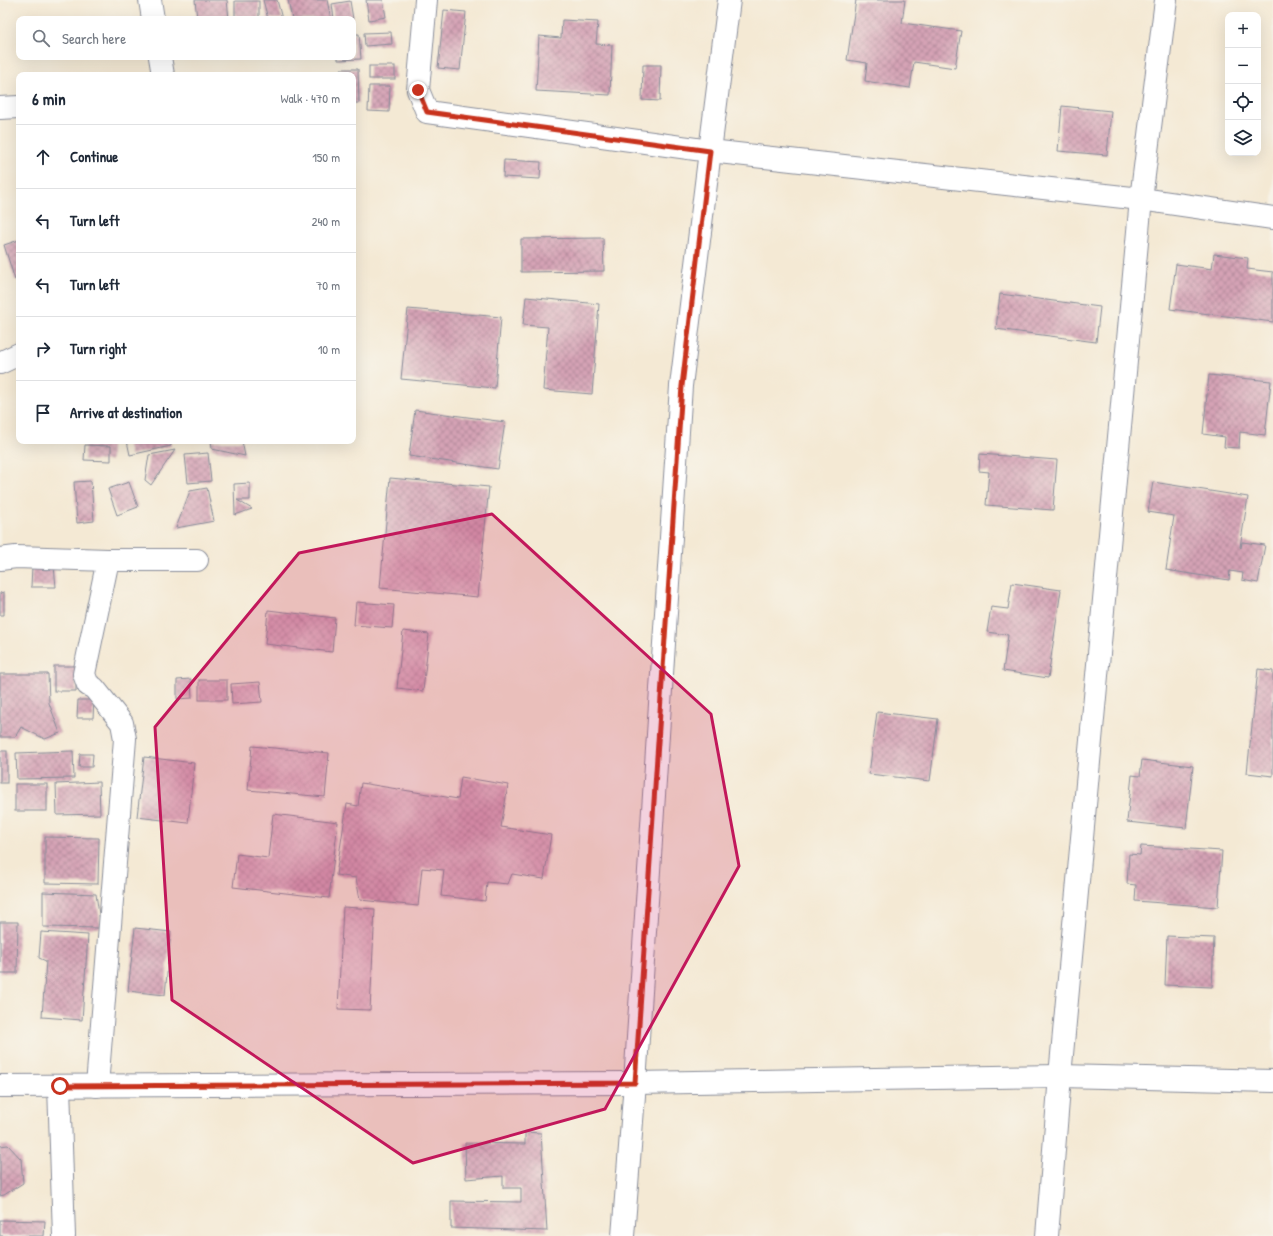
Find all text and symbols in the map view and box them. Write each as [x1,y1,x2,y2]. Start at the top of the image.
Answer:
map controls [1225,12,1261,156]
button: + [1225,12,1261,48]
search box [16,16,356,60]
icon: search [30,27,52,49]
text: Search here [62,28,126,49]
button: − [1225,48,1261,84]
route end [409,81,427,99]
button: locate [1225,84,1261,120]
text: 6 min [32,87,66,110]
text: Walk · 470 m [280,89,340,107]
button: layers [1225,120,1261,156]
icon: ahead [32,146,54,168]
text: Continue [70,146,118,167]
text: 150 m [312,148,340,166]
icon: left [32,210,54,232]
text: Turn left [70,210,120,231]
text: 240 m [311,212,340,230]
icon: left [32,274,54,296]
text: Turn left [70,274,120,295]
text: 70 m [316,276,340,294]
icon: right [32,338,54,360]
text: Turn right [70,338,126,359]
text: 10 m [318,340,340,358]
icon: arrive [32,402,54,424]
text: Arrive at destination [70,402,182,423]
route start [51,1077,69,1095]

